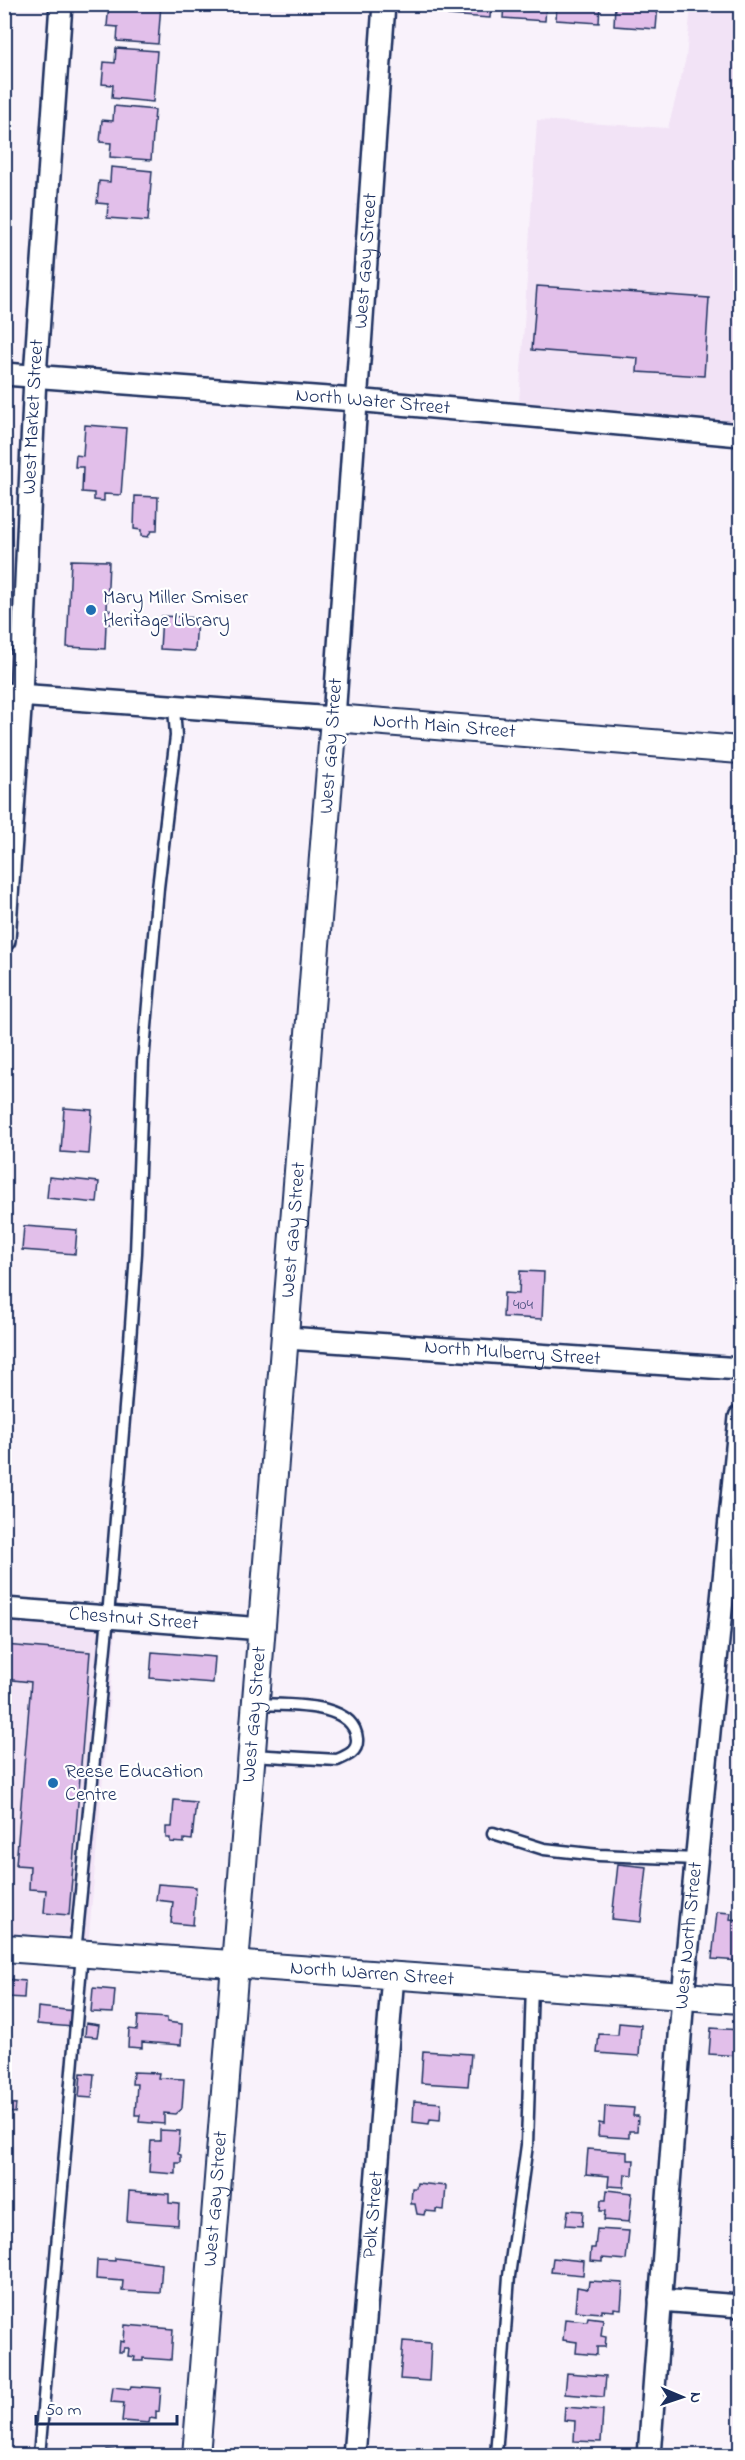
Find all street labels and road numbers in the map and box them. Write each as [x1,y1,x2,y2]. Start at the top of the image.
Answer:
street label: West Gay Street [347,192,385,330]
street label: West Market Street [15,338,52,495]
street label: North Water Street [295,381,452,423]
street label: West Gay Street [313,677,351,815]
street label: North Main Street [372,707,517,747]
street label: West Gay Street [274,1161,314,1299]
street label: North Mulberry Street [423,1333,602,1374]
street label: Chestnut Street [68,1600,200,1639]
street label: West Gay Street [235,1645,275,1783]
street label: West North Street [668,1860,711,2010]
street label: North Warren Street [289,1954,455,1994]
street label: West Gay Street [196,2129,236,2268]
street label: Polk Street [356,2170,392,2260]

